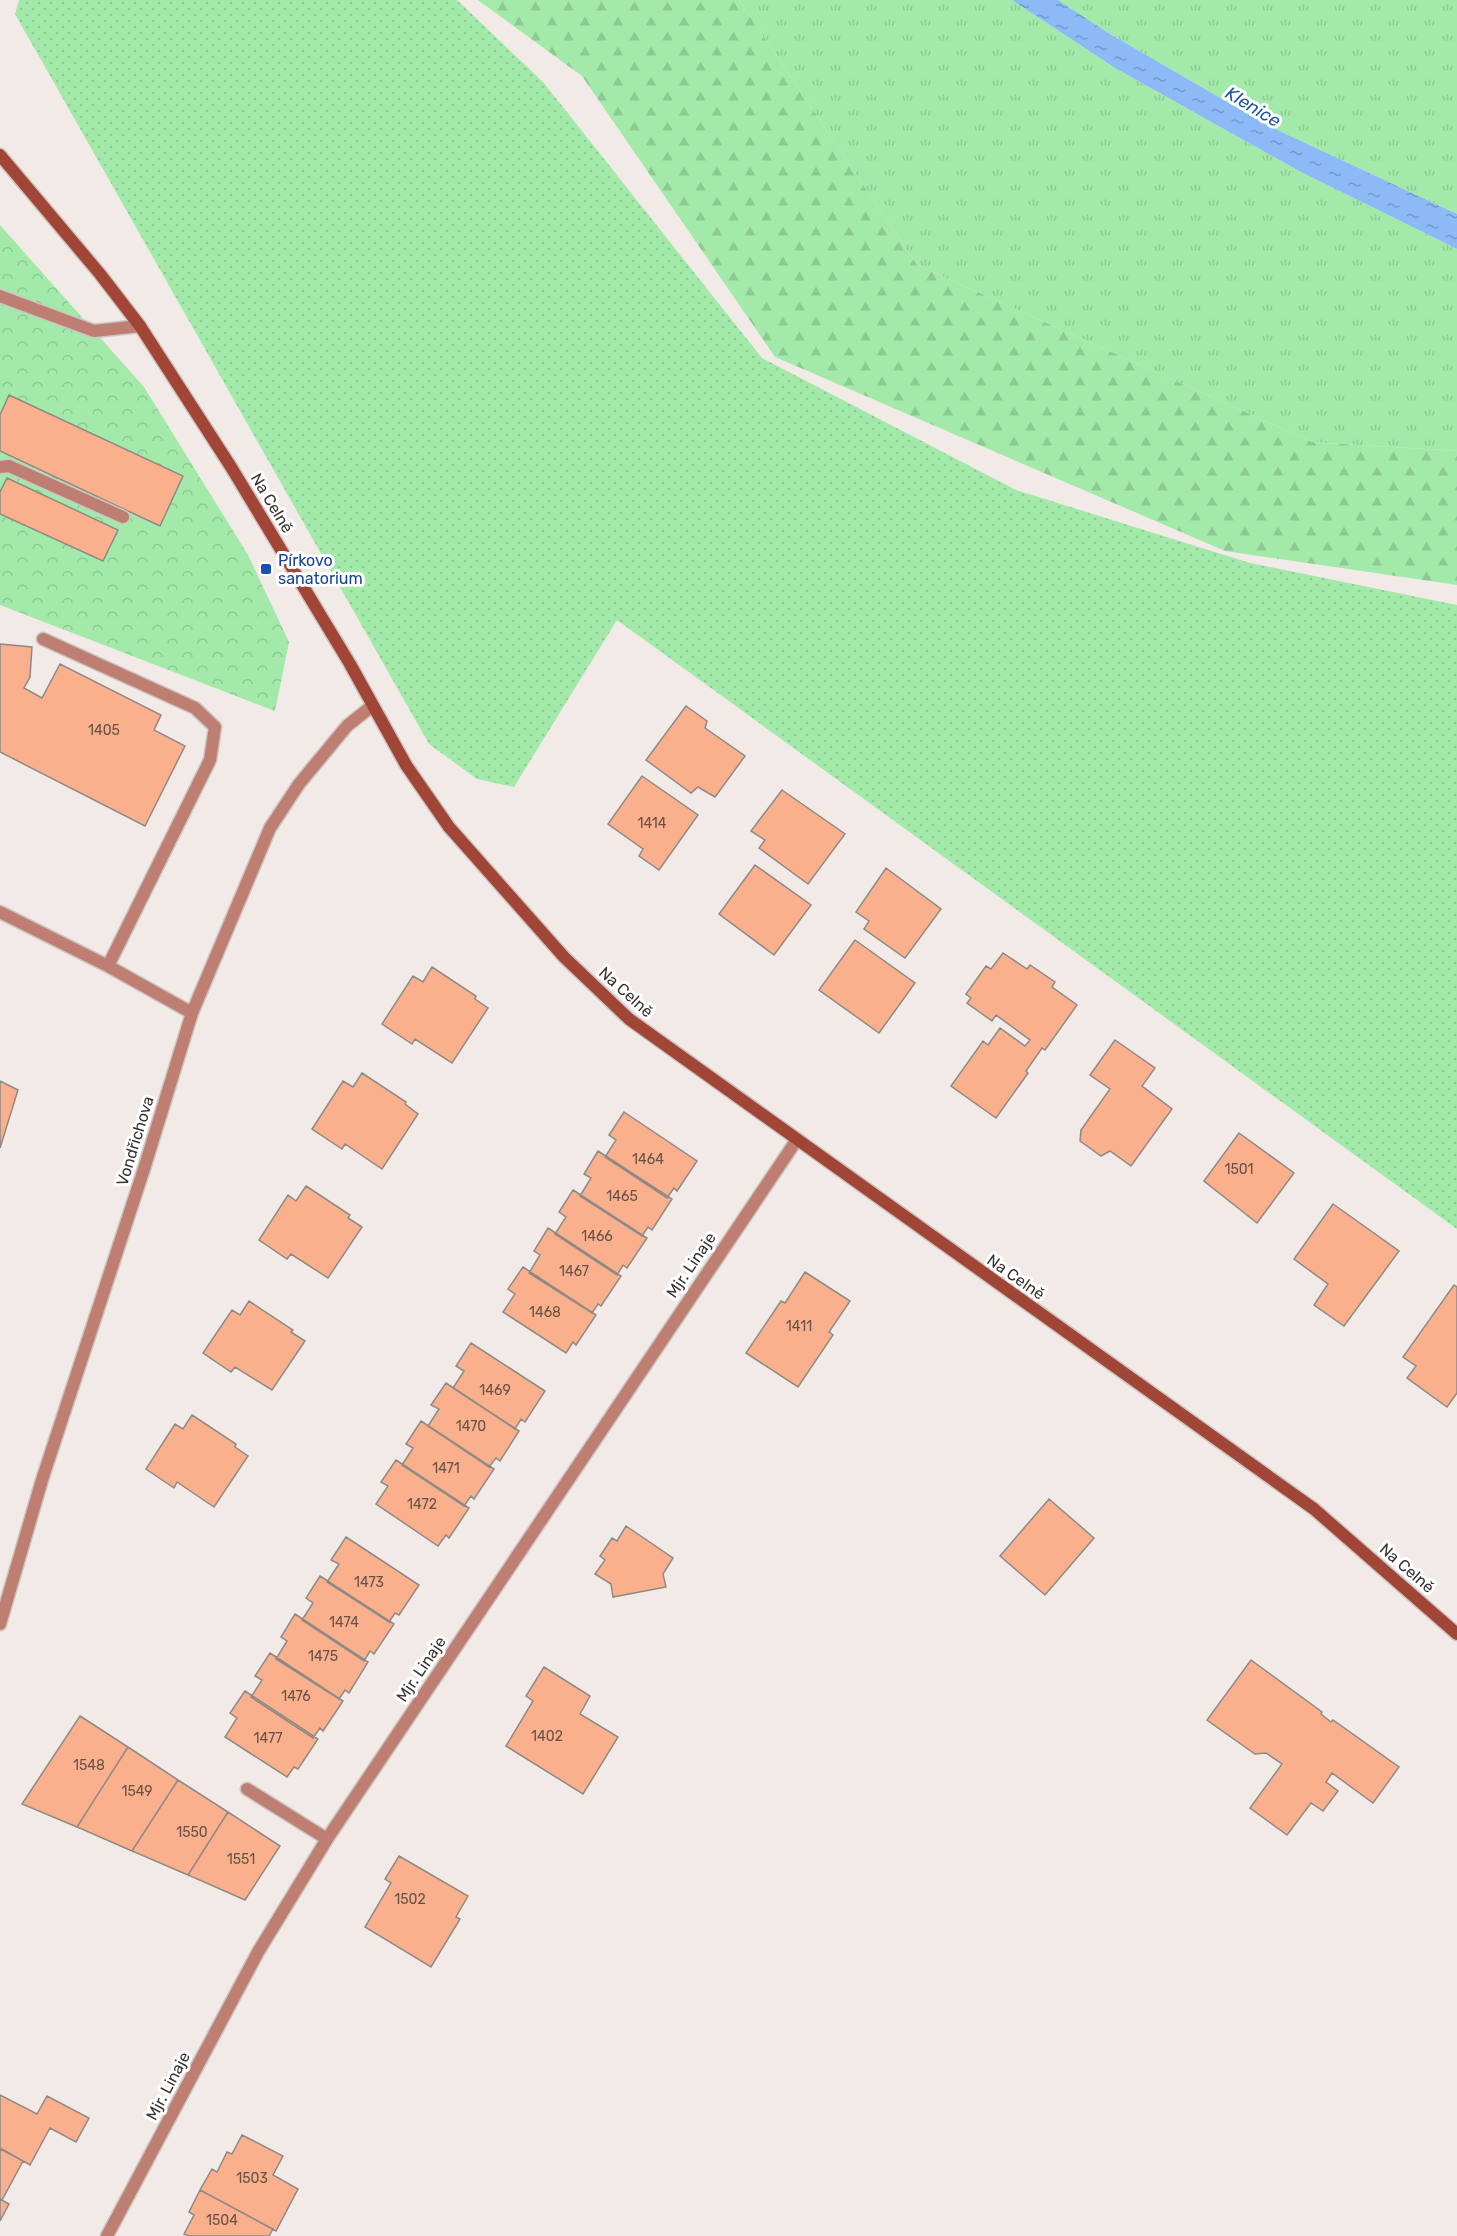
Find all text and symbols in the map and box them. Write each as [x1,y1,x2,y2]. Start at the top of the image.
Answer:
water label: Klenice [1221,82,1285,132]
street label: Na Celně [247,470,297,536]
place label: Pírkovo sanatorium [278,551,363,588]
marker: Pírkovo sanatorium [259,562,273,576]
house number: 1405 [88,722,120,739]
house number: 1414 [637,815,667,832]
street label: Na Celně [595,963,657,1021]
street label: Vondřichova [112,1094,158,1188]
house number: 1464 [632,1151,664,1168]
house number: 1501 [1224,1161,1254,1178]
house number: 1465 [606,1188,638,1205]
house number: 1466 [581,1228,613,1245]
street label: Mjr. Linaje [662,1229,720,1301]
street label: Na Celně [983,1250,1049,1304]
house number: 1467 [559,1263,589,1280]
house number: 1468 [529,1304,561,1321]
house number: 1411 [786,1318,812,1335]
house number: 1469 [479,1382,511,1399]
house number: 1470 [456,1418,486,1435]
house number: 1471 [432,1460,460,1477]
house number: 1472 [407,1496,437,1513]
street label: Na Celně [1376,1539,1438,1597]
house number: 1473 [354,1574,384,1591]
house number: 1474 [329,1614,359,1631]
street label: Mjr. Linaje [392,1633,450,1705]
house number: 1475 [308,1648,338,1665]
house number: 1476 [281,1688,311,1705]
house number: 1402 [531,1728,563,1745]
house number: 1477 [254,1730,282,1747]
house number: 1548 [73,1757,105,1774]
house number: 1549 [121,1783,153,1800]
house number: 1550 [176,1824,208,1841]
house number: 1551 [227,1851,255,1868]
house number: 1502 [394,1891,426,1908]
street label: Mjr. Linaje [142,2049,194,2123]
house number: 1503 [236,2170,268,2187]
house number: 1504 [206,2212,238,2229]

